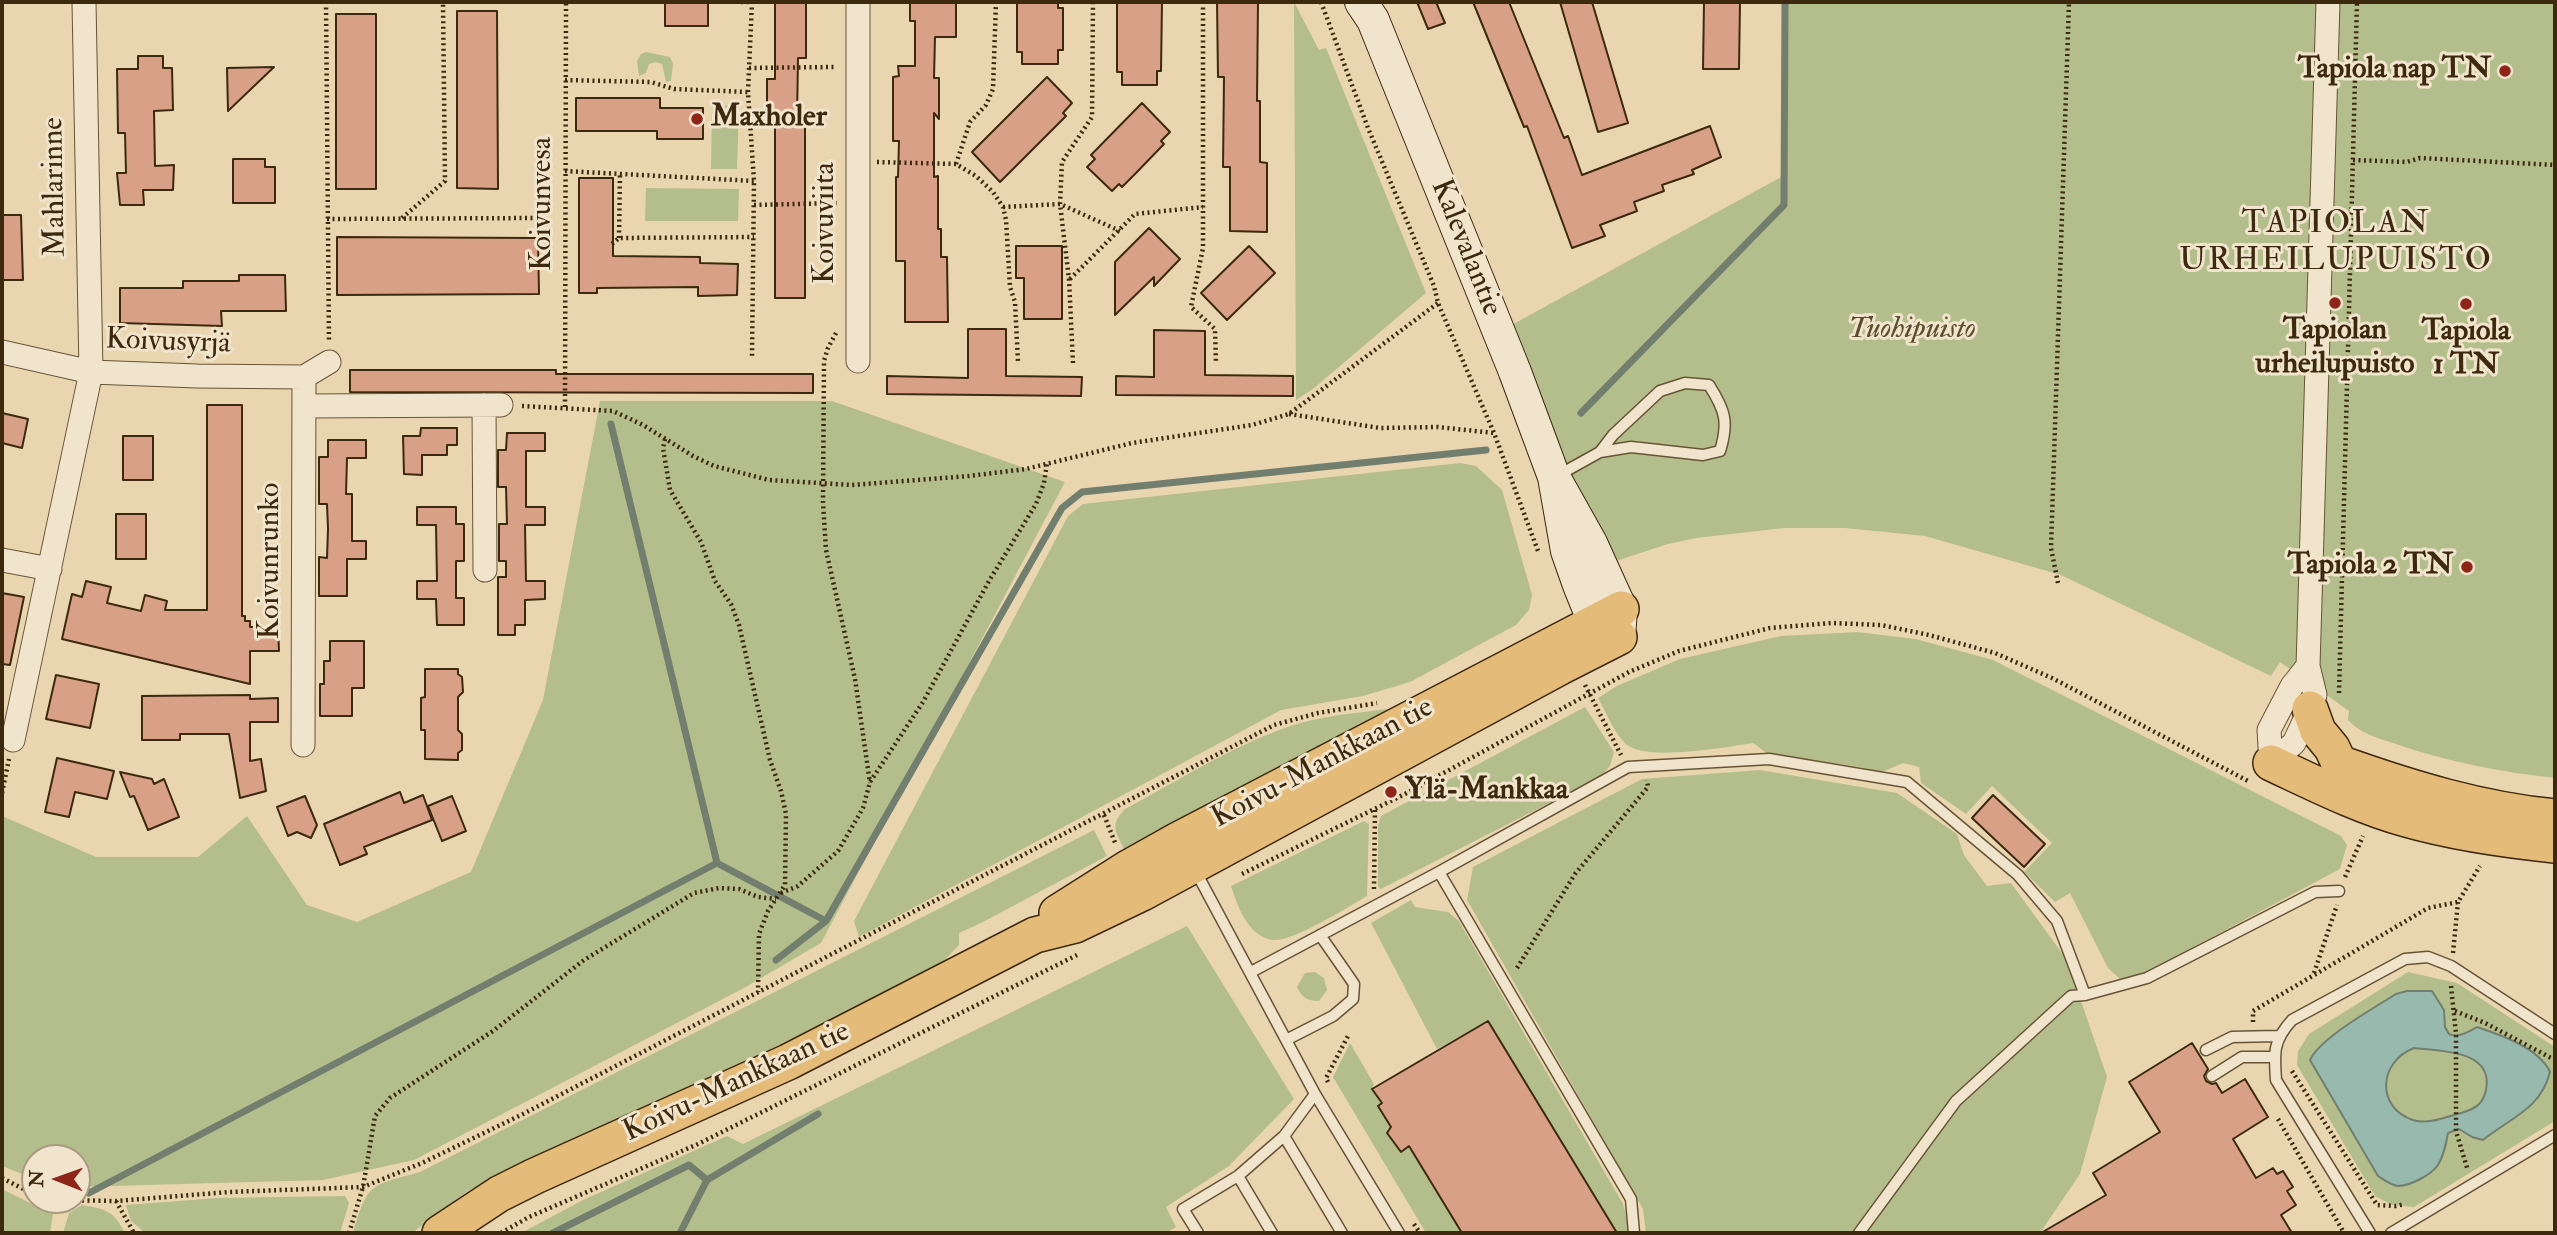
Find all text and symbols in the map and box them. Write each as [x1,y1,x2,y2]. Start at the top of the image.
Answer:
place label: Tapiola nap TN [2298,53,2491,89]
marker: Tapiola nap TN [2497,63,2513,79]
place label: Maxholer [711,101,827,137]
marker: Maxholer [689,111,705,127]
street label: Mahlarinne [37,117,75,257]
street label: Koivunvesa [526,137,562,271]
street label: Koivuviita [809,162,845,284]
street label: Kalevalantie [1421,175,1509,321]
district label: TAPIOLAN URHEILUPUISTO [2181,206,2491,281]
marker: Tapiolan urheilupuisto [2327,295,2343,311]
marker: Tapiola 1 TN [2458,296,2474,312]
park label: Tuohipuisto [1848,313,1976,349]
place label: Tapiolan urheilupuisto [2256,314,2414,384]
place label: Tapiola 1 TN [2422,315,2510,386]
street label: Koivusyrjä [105,323,231,363]
street label: Koivunrunko [254,482,290,640]
place label: Tapiola 2 TN [2288,549,2453,585]
marker: Tapiola 2 TN [2459,559,2475,575]
street label: Koivu-Mankkaan tie [1206,691,1440,837]
place label: Ylä-Mankkaa [1405,774,1568,810]
marker: Ylä-Mankkaa [1383,784,1399,800]
street label: Koivu-Mankkaan tie [618,1015,856,1151]
north arrow [21,1144,91,1214]
text: N [25,1170,49,1187]

